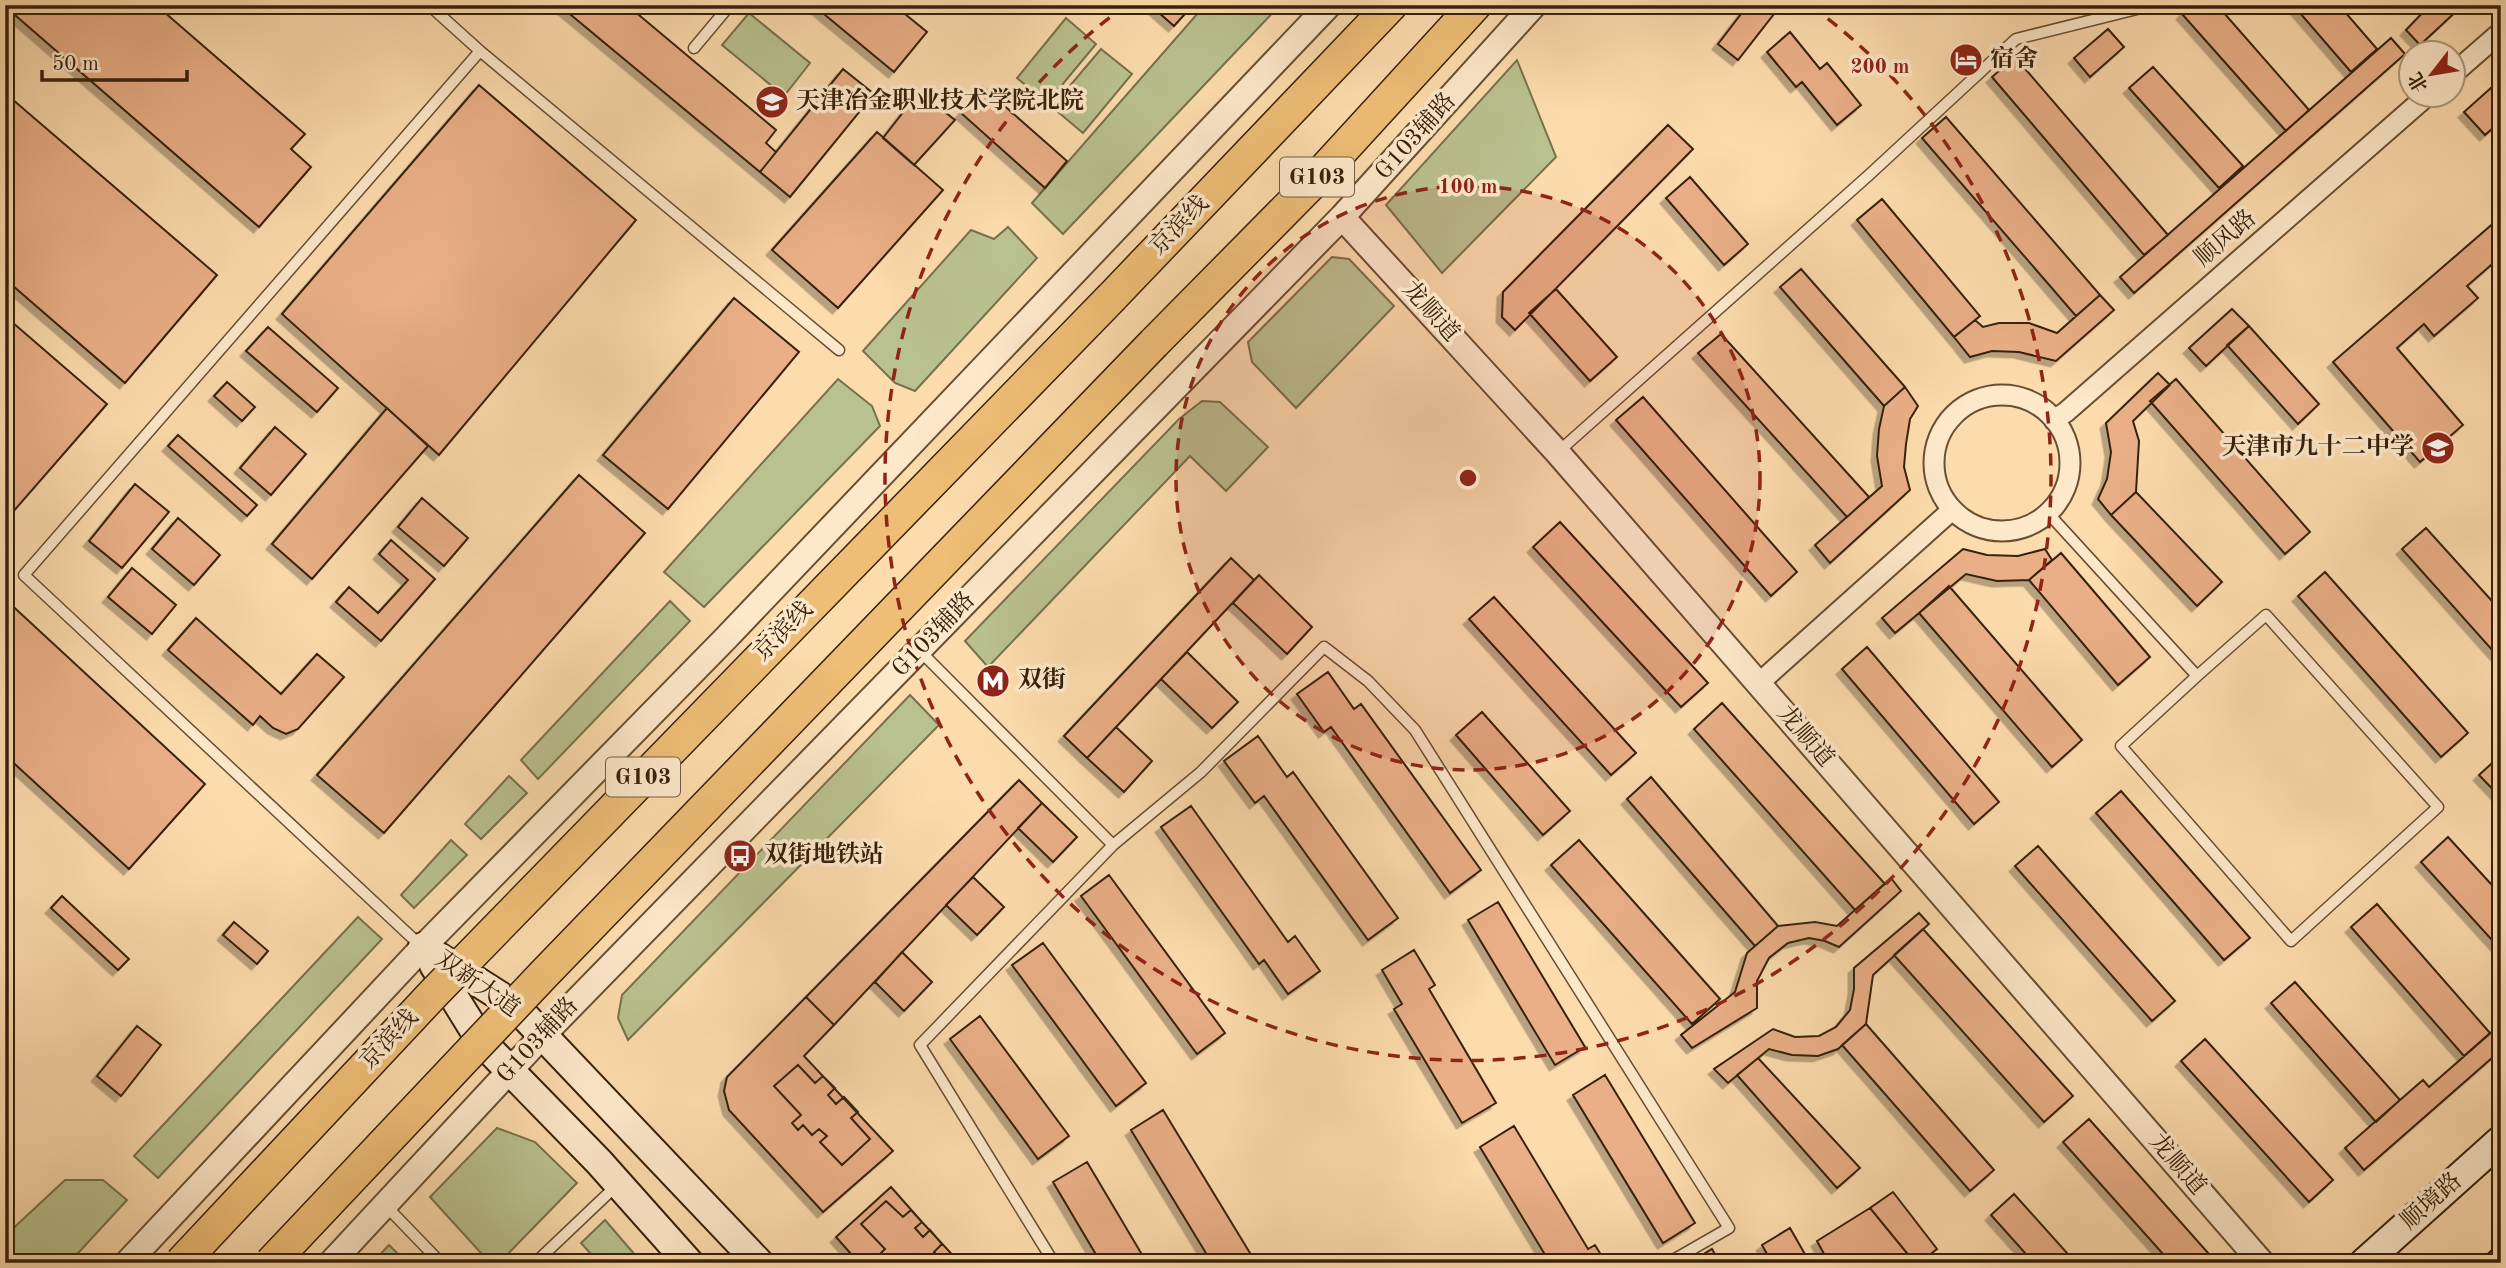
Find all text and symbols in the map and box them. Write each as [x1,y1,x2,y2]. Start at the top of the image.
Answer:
scale bar [42,38,187,82]
north arrow [2398,38,2468,108]
hotel icon: 宿舍 [1947,41,1985,79]
place label: 宿舍 [1990,45,2038,72]
text: 50 m [52,54,99,75]
text: 200 m [1850,57,1910,78]
text: 北 [2405,68,2433,96]
school or university icon: 天津冶金职业技术学院北院 [753,83,791,121]
place label: 天津冶金职业技术学院北院 [796,87,1084,114]
street label: G103辅路 [1369,87,1461,185]
road number: G103 [1280,158,1354,196]
text: 100 m [1438,177,1498,198]
street label: 京滨线 [1144,190,1214,260]
street label: 顺风路 [2189,204,2261,272]
street label: 龙顺道 [1397,276,1464,347]
school or university icon: 天津市九十二中学 [2419,429,2457,467]
place label: 天津市九十二中学 [2222,433,2414,460]
centre of rings [1456,466,1480,490]
street label: G103辅路 [886,586,980,682]
street label: 京滨线 [748,596,818,666]
metro station icon: 双街 [974,662,1012,700]
place label: 双街 [1018,666,1066,693]
street label: 龙顺道 [1772,701,1839,772]
road number: G103 [606,758,680,796]
bus stop icon: 双街地铁站 [721,837,759,875]
place label: 双街地铁站 [764,841,884,868]
street label: 双新大道 [431,945,525,1022]
street label: G103辅路 [491,992,583,1088]
street label: 京滨线 [354,1003,423,1075]
street label: 龙顺道 [2144,1129,2211,1200]
street label: 顺境路 [2395,1167,2467,1235]

